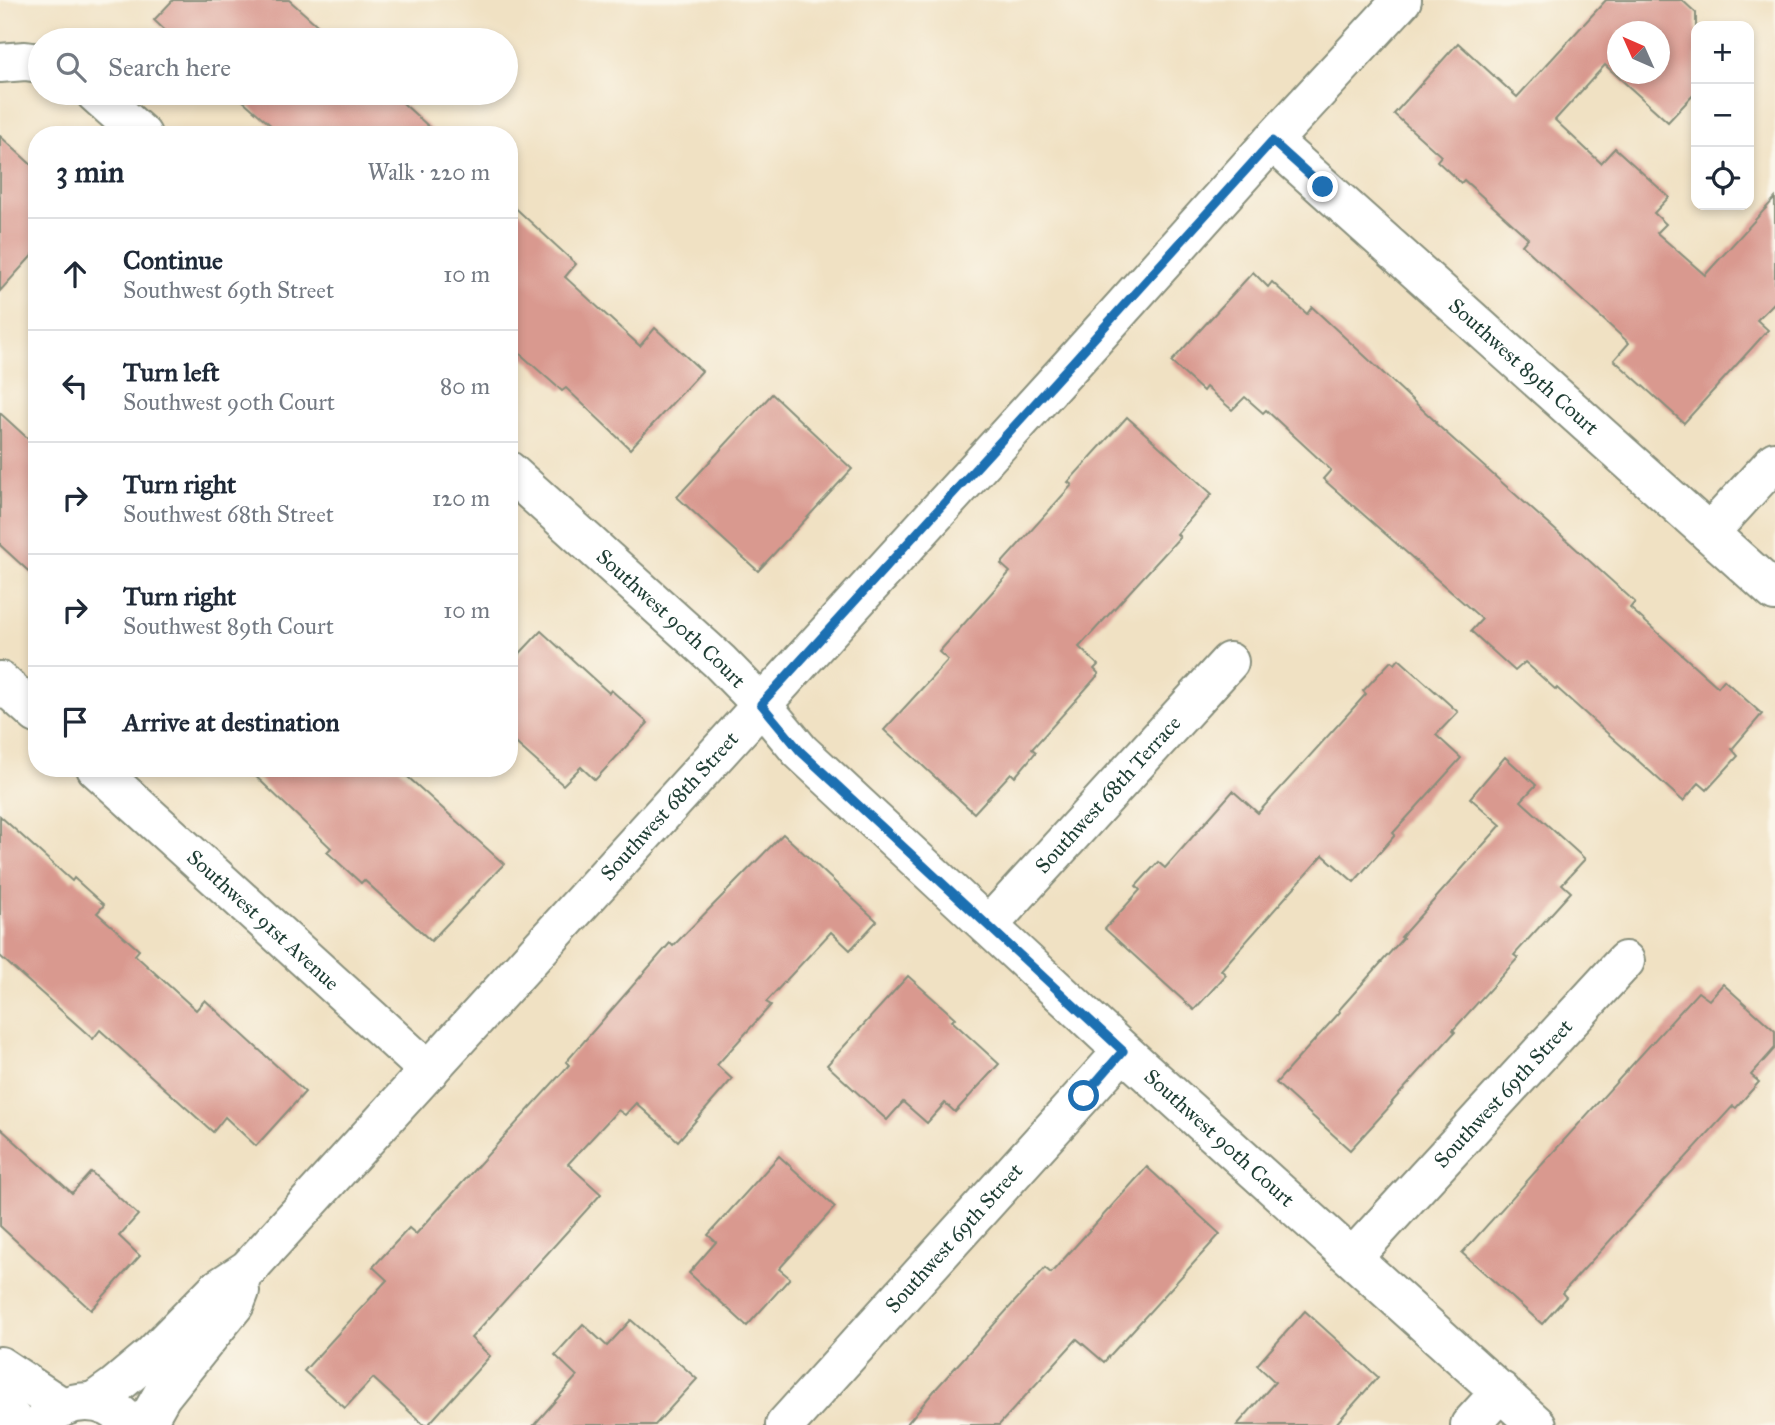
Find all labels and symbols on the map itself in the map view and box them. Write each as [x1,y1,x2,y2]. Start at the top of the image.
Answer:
north arrow [1607,21,1670,84]
route end [1307,171,1338,202]
street label: Southwest 89th Court [1443,293,1604,441]
street label: Southwest 90th Court [591,543,751,694]
street label: Southwest 68th Terrace [1030,710,1187,879]
street label: Southwest 68th Street [595,726,744,886]
street label: Southwest 91st Avenue [182,844,345,996]
street label: Southwest 69th Street [1428,1013,1578,1173]
street label: Southwest 90th Court [1139,1063,1300,1213]
route start [1068,1080,1099,1111]
street label: Southwest 69th Street [880,1157,1029,1318]

